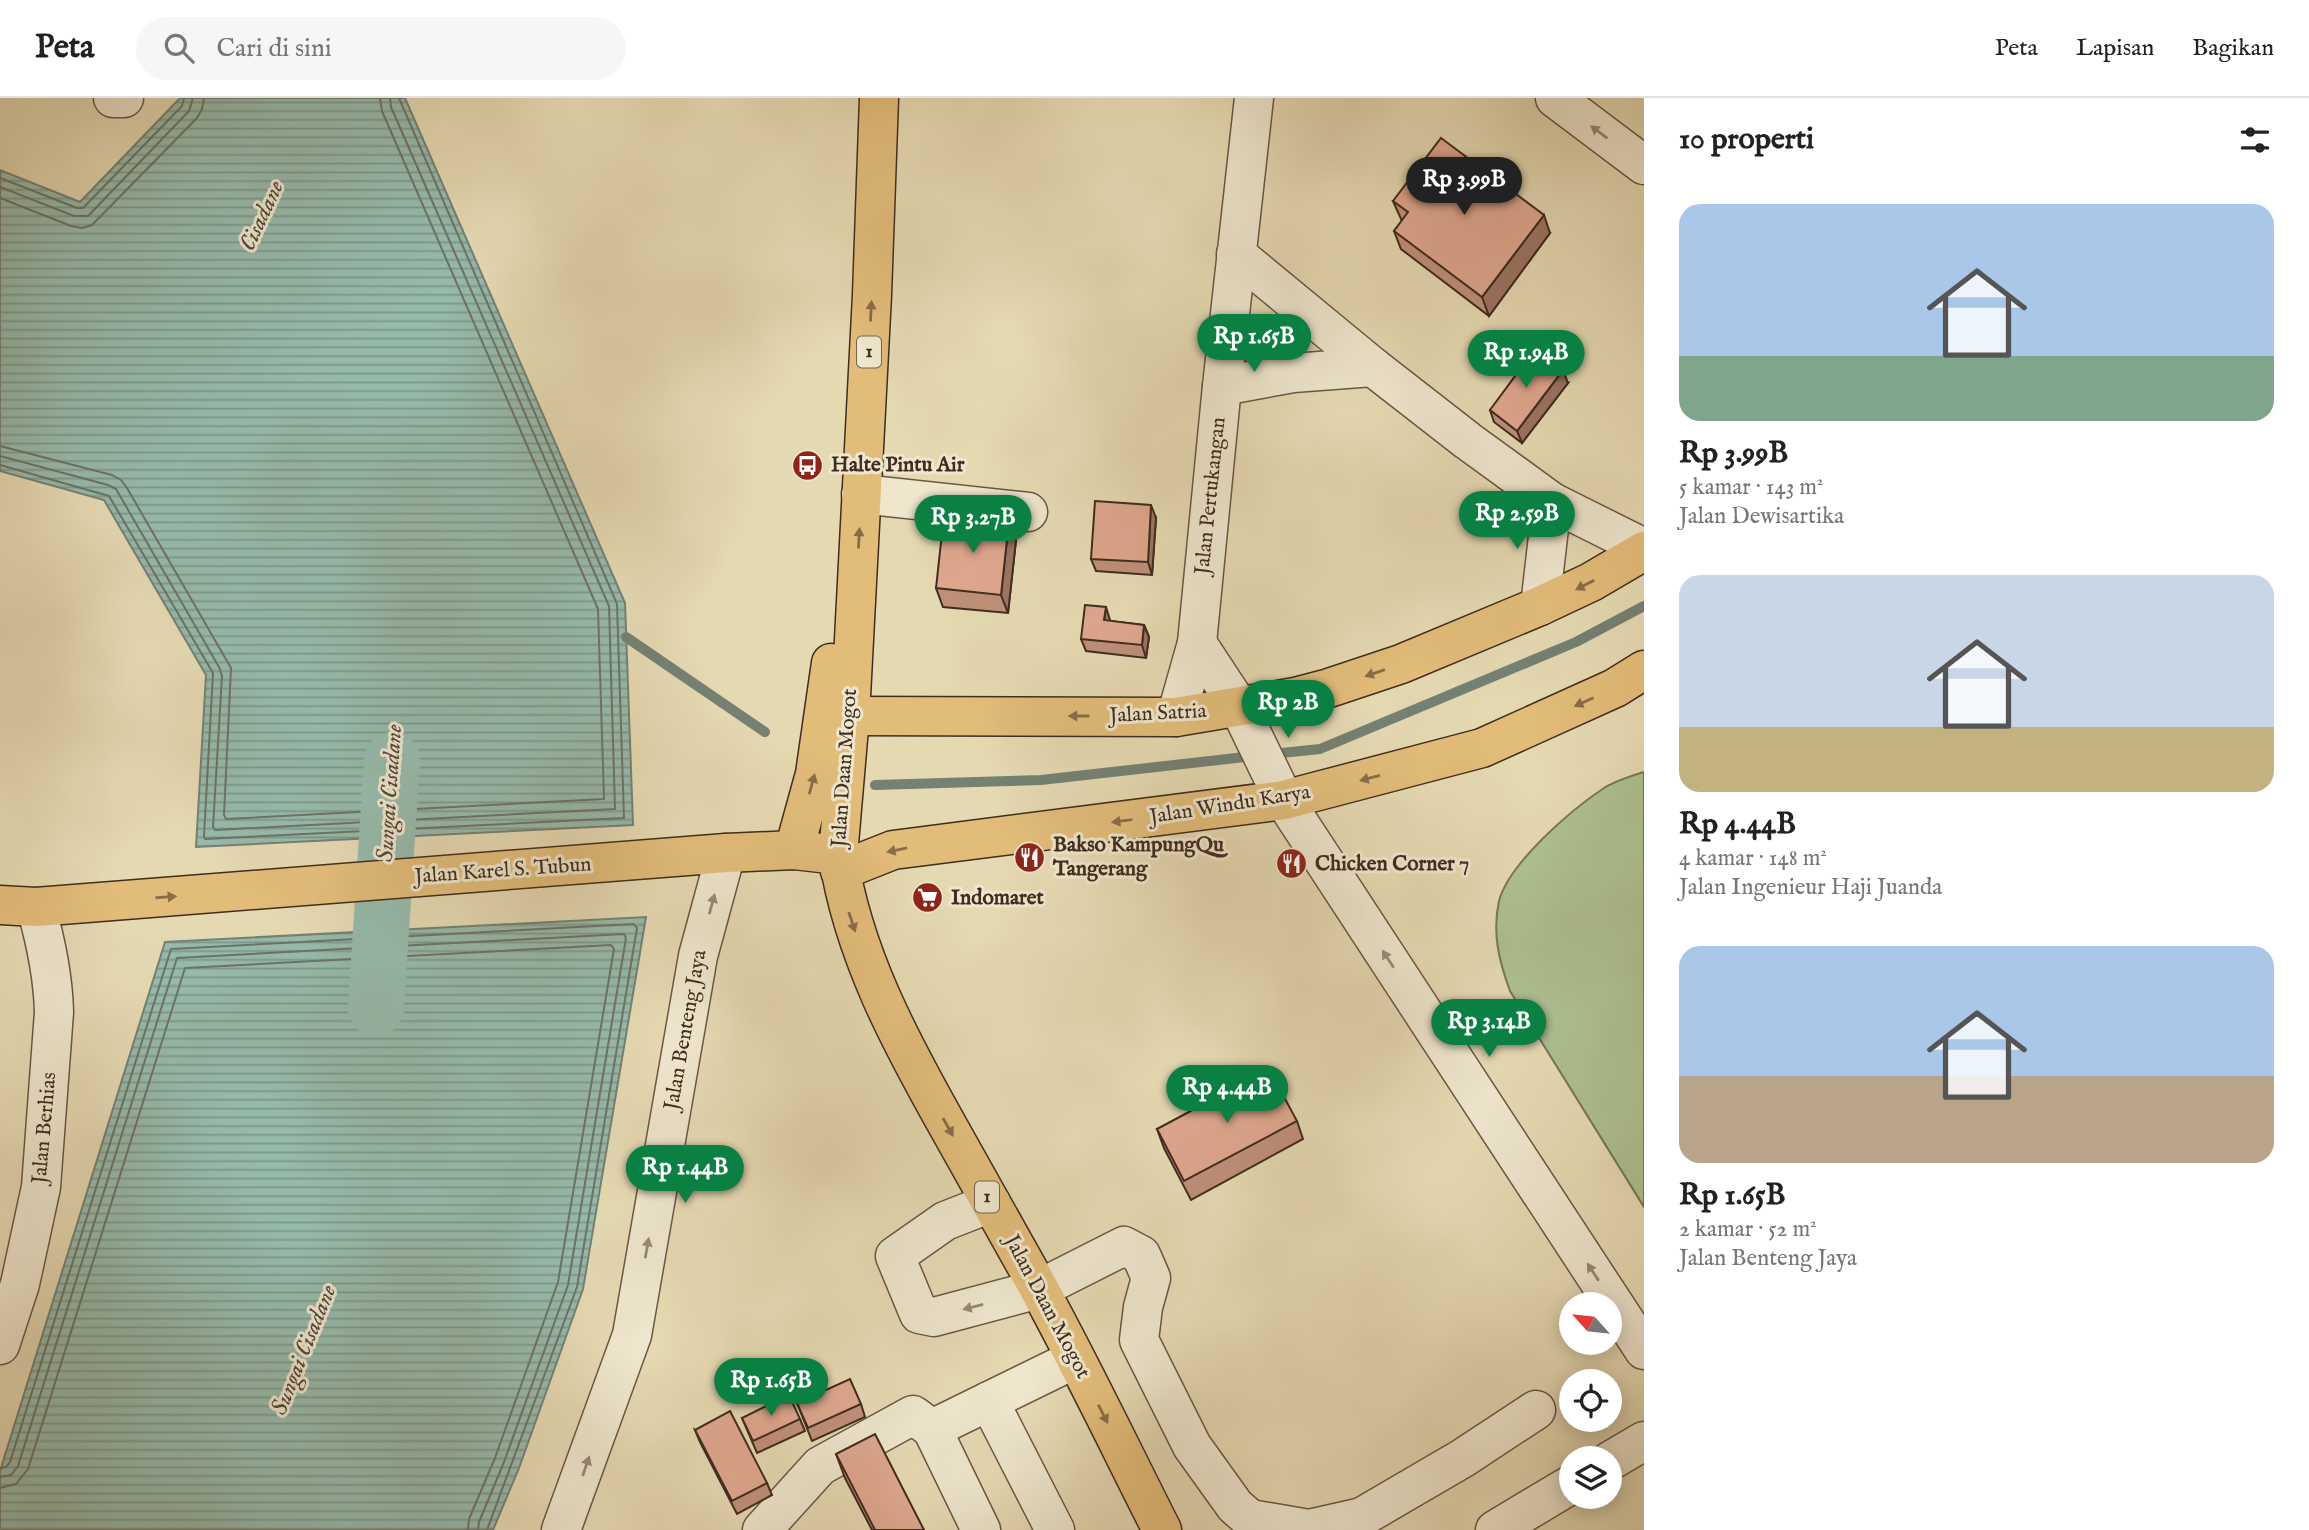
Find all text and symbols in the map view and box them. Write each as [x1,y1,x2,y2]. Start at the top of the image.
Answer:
search box [136,17,626,80]
text: Peta [35,27,94,69]
icon: search [160,29,198,67]
text: Cari di sini [216,32,332,65]
text: Peta [1995,33,2038,64]
text: Lapisan [2076,33,2154,64]
text: Bagikan [2192,33,2274,64]
text: 10 properti [1679,121,1814,159]
icon: filters [2236,121,2274,159]
one-way arrow [1591,124,1609,139]
pin: Rp 3.99B [1392,158,1536,217]
text: Rp 3.99B [1422,165,1506,194]
water label: Cisadane [233,176,291,256]
icon: home [1914,250,2040,376]
one-way arrow [866,300,877,322]
pin: Rp 1.65B [1182,314,1326,374]
text: Rp 1.65B [1213,322,1295,351]
pin: Rp 1.94B [1454,330,1598,390]
road number: 1 [857,336,881,368]
text: Rp 1.94B [1484,338,1568,367]
street label: Jalan Pertukangan [1189,416,1233,578]
text: Rp 3.99B [1679,435,1788,473]
bus stop icon: Halte Pintu Air [791,448,825,482]
place label: Halte Pintu Air [831,452,965,479]
text: 5 kamar · 143 m² [1679,473,1824,502]
pin: Rp 2.59B [1445,491,1589,551]
pin: Rp 3.27B [901,496,1045,555]
text: Rp 2.59B [1475,499,1559,528]
text: Jalan Dewisartika [1679,502,1844,531]
text: Rp 3.27B [931,503,1015,532]
one-way arrow [853,527,864,549]
one-way arrow [1575,579,1595,590]
icon: home [1914,621,2040,747]
one-way arrow [1365,668,1386,679]
pin: Rp 2B [1239,680,1337,740]
street label: Jalan Daan Mogot [826,688,864,850]
text: Rp 2B [1258,688,1318,717]
one-way arrow [1574,696,1594,708]
street label: Jalan Satria [1107,698,1208,730]
one-way arrow [1068,710,1090,722]
water label: Sungai Cisadane [371,723,410,863]
one-way arrow [808,773,818,794]
one-way arrow [1359,773,1380,783]
street label: Jalan Windu Karya [1146,779,1313,831]
text: Rp 4.44B [1679,806,1796,844]
one-way arrow [1111,815,1133,826]
place label: Bakso KampungQu Tangerang [1052,832,1229,883]
restaurant icon: Bakso KampungQu Tangerang [1013,840,1047,874]
text: 4 kamar · 148 m² [1679,844,1827,873]
one-way arrow [886,845,908,856]
restaurant icon: Chicken Corner 7 [1275,847,1309,881]
street label: Jalan Karel S. Tubun [412,851,592,891]
place label: Chicken Corner 7 [1315,851,1469,878]
text: Jalan Ingenieur Haji Juanda [1679,873,1942,902]
supermarket icon: Indomaret [911,881,945,915]
place label: Indomaret [951,885,1044,912]
one-way arrow [155,891,177,902]
one-way arrow [707,893,718,915]
one-way arrow [847,911,858,932]
street label: Jalan Benteng Jaya [658,947,714,1114]
one-way arrow [1381,950,1395,968]
icon: home [1914,992,2040,1118]
pin: Rp 3.14B [1417,1000,1561,1059]
text: Rp 3.14B [1447,1007,1531,1036]
pin: Rp 4.44B [1155,1066,1299,1125]
street label: Jalan Berhias [26,1071,63,1187]
text: Rp 4.44B [1182,1073,1272,1102]
one-way arrow [942,1118,954,1137]
pin: Rp 1.44B [613,1146,757,1205]
text: Rp 1.44B [642,1153,728,1182]
text: Rp 1.65B [1679,1177,1785,1215]
road number: 1 [975,1182,999,1212]
text: 2 kamar · 52 m² [1679,1215,1817,1244]
street label: Jalan Daan Mogot [997,1229,1096,1384]
one-way arrow [642,1237,653,1259]
text: Jalan Benteng Jaya [1679,1244,1857,1273]
one-way arrow [1586,1263,1600,1281]
water label: Sungai Cisadane [265,1280,344,1420]
north arrow [1559,1292,1622,1354]
map controls [1559,1292,1622,1509]
one-way arrow [962,1302,984,1313]
pin: Rp 1.65B [699,1358,843,1418]
text: Rp 1.65B [730,1366,812,1395]
button: locate [1559,1369,1622,1432]
one-way arrow [1096,1404,1108,1424]
button: layers [1559,1446,1622,1509]
one-way arrow [581,1456,592,1477]

